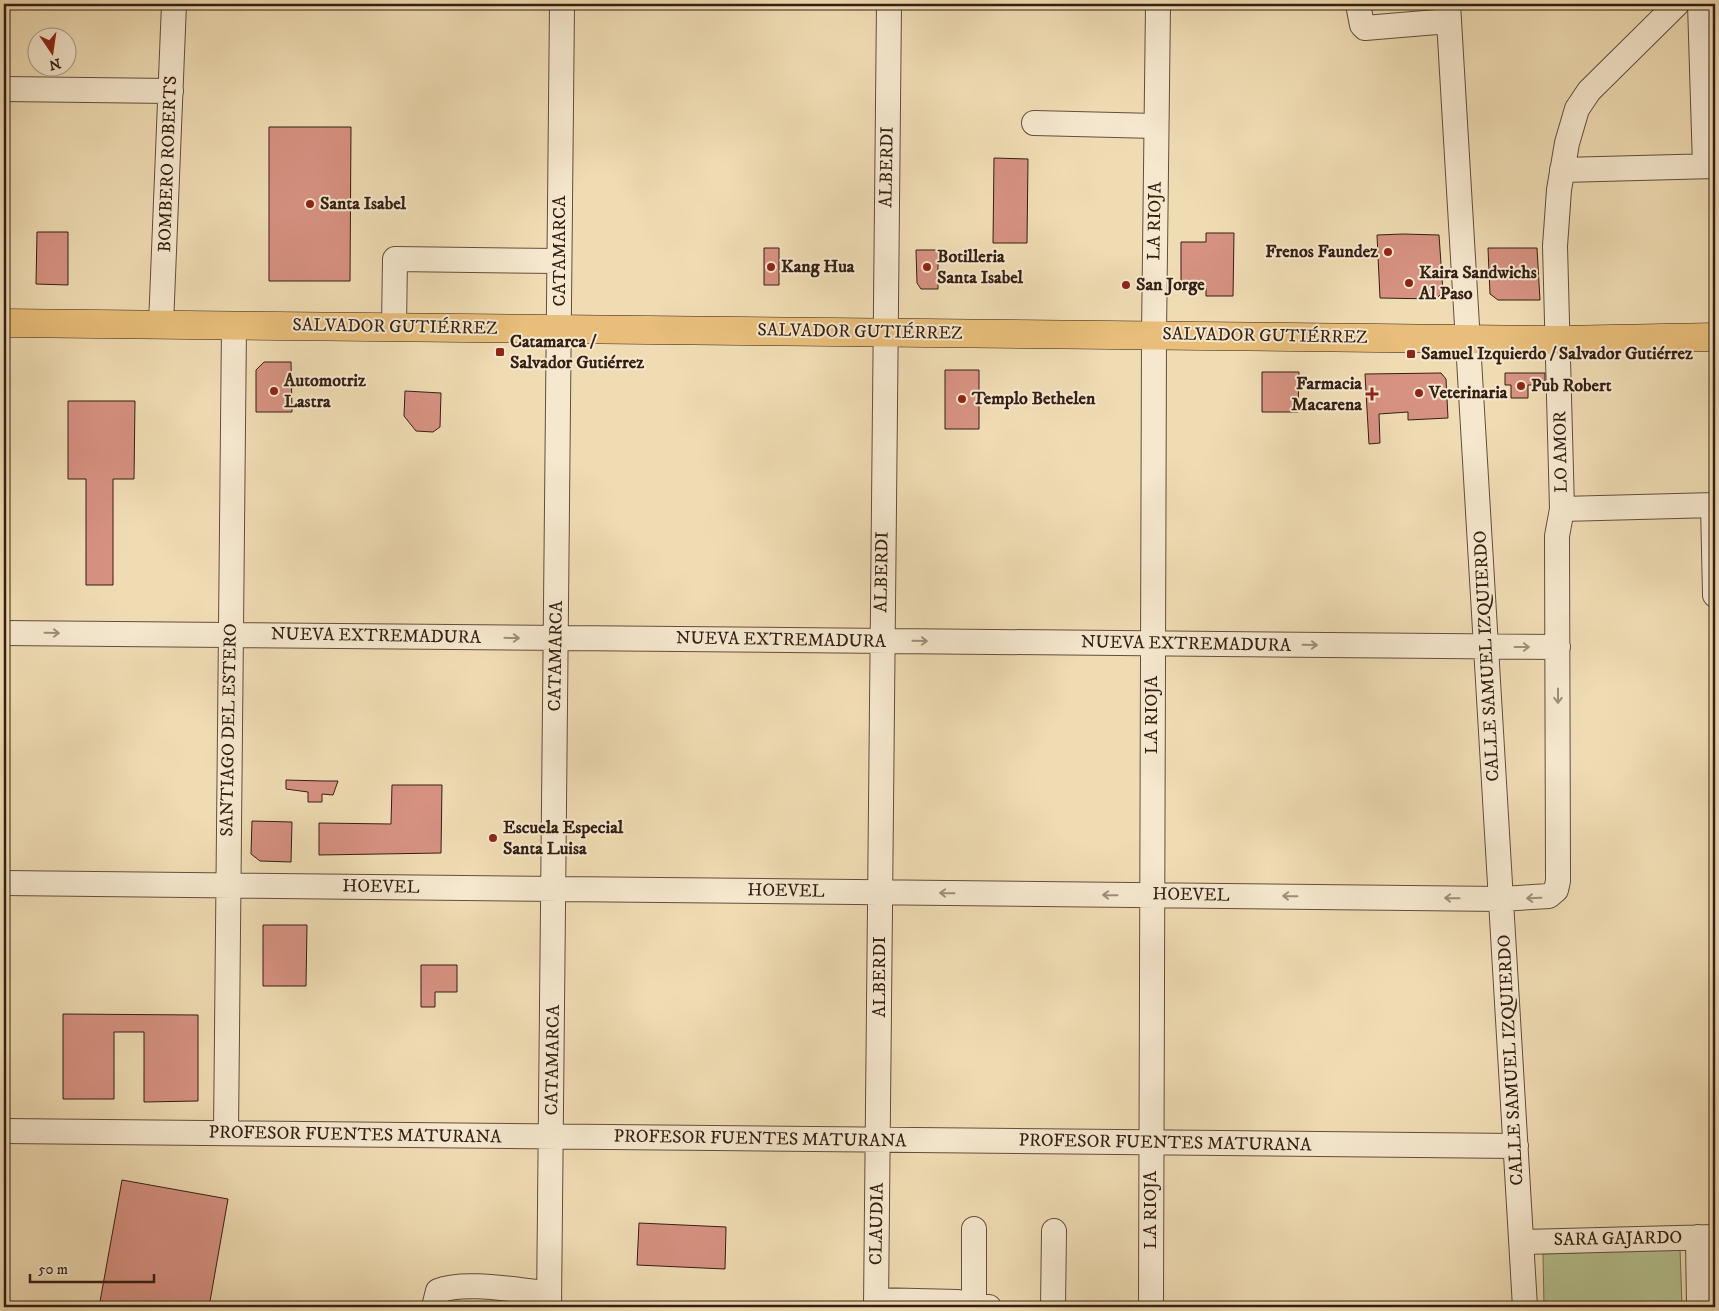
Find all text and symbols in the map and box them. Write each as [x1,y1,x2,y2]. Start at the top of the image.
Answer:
north arrow [28,28,78,78]
text: N [47,54,62,74]
street label: BOMBERO ROBERTS [154,75,182,253]
street label: ALBERDI [875,126,899,208]
street label: LA RIOJA [1143,181,1167,261]
place label: Santa Isabel [320,193,407,215]
street label: CATAMARCA [549,195,571,306]
marker: Santa Isabel [304,198,316,210]
place label: Frenos Faundez [1265,241,1378,263]
place label: Botilleria Santa Isabel [937,246,1024,289]
marker: Frenos Faundez [1382,246,1394,258]
place label: Kang Hua [781,256,855,278]
marker: Kang Hua [765,261,777,273]
marker: Botilleria Santa Isabel [921,261,933,273]
place label: Kaira Sandwichs Al Paso [1418,262,1537,305]
place label: San Jorge [1136,274,1205,296]
marker: Kaira Sandwichs Al Paso [1403,277,1415,289]
marker: San Jorge [1120,279,1132,291]
street label: SALVADOR GUTIÉRREZ [292,314,498,340]
street label: SALVADOR GUTIÉRREZ [757,319,963,345]
street label: SALVADOR GUTIÉRREZ [1162,323,1368,349]
place label: Catamarca / Salvador Gutiérrez [510,331,644,374]
place label: Samuel Izquierdo / Salvador Gutiérrez [1421,343,1693,365]
marker: Catamarca / Salvador Gutiérrez [494,346,506,358]
marker: Samuel Izquierdo / Salvador Gutiérrez [1405,348,1417,360]
place label: Automotriz Lastra [283,370,366,413]
place label: Farmacia Macarena [1291,373,1362,416]
place label: Pub Robert [1531,375,1612,397]
marker: Pub Robert [1515,380,1527,392]
place label: Veterinaria [1428,382,1508,404]
marker: Automotriz Lastra [268,385,280,397]
marker: Veterinaria [1413,387,1425,399]
place label: Templo Bethelen [971,388,1096,410]
marker: Farmacia Macarena [1366,388,1378,400]
marker: Templo Bethelen [956,393,968,405]
street label: LO AMOR [1549,411,1573,493]
street label: CALLE SAMUEL IZQUIERDO [1469,530,1505,782]
street label: ALBERDI [870,531,894,613]
street label: CATAMARCA [544,600,568,712]
street label: SANTIAGO DEL ESTERO [216,623,242,837]
street label: NUEVA EXTREMADURA [271,623,482,649]
street label: NUEVA EXTREMADURA [676,627,887,653]
one-way arrow [44,628,60,638]
street label: NUEVA EXTREMADURA [1081,631,1292,657]
one-way arrow [504,633,520,643]
one-way arrow [912,636,928,646]
one-way arrow [1302,640,1318,650]
one-way arrow [1514,642,1530,652]
street label: LA RIOJA [1141,675,1163,754]
one-way arrow [1553,688,1563,704]
place label: Escuela Especial Santa Luisa [503,817,624,860]
marker: Escuela Especial Santa Luisa [487,832,499,844]
street label: HOEVEL [342,875,420,899]
street label: HOEVEL [747,879,825,903]
street label: HOEVEL [1152,883,1230,907]
one-way arrow [940,888,956,898]
one-way arrow [1102,890,1118,899]
one-way arrow [1282,891,1298,901]
one-way arrow [1445,893,1461,903]
one-way arrow [1527,893,1543,903]
street label: CALLE SAMUEL IZQUIERDO [1493,934,1529,1186]
street label: ALBERDI [869,936,891,1018]
street label: CATAMARCA [541,1004,565,1116]
street label: PROFESOR FUENTES MATURANA [208,1121,502,1149]
street label: PROFESOR FUENTES MATURANA [613,1125,907,1153]
street label: PROFESOR FUENTES MATURANA [1018,1129,1312,1157]
street label: LA RIOJA [1140,1170,1162,1249]
street label: CLAUDIA [865,1182,889,1265]
street label: SARA GAJARDO [1554,1227,1682,1251]
scale bar [30,1251,154,1283]
text: 50 m [38,1260,68,1279]

